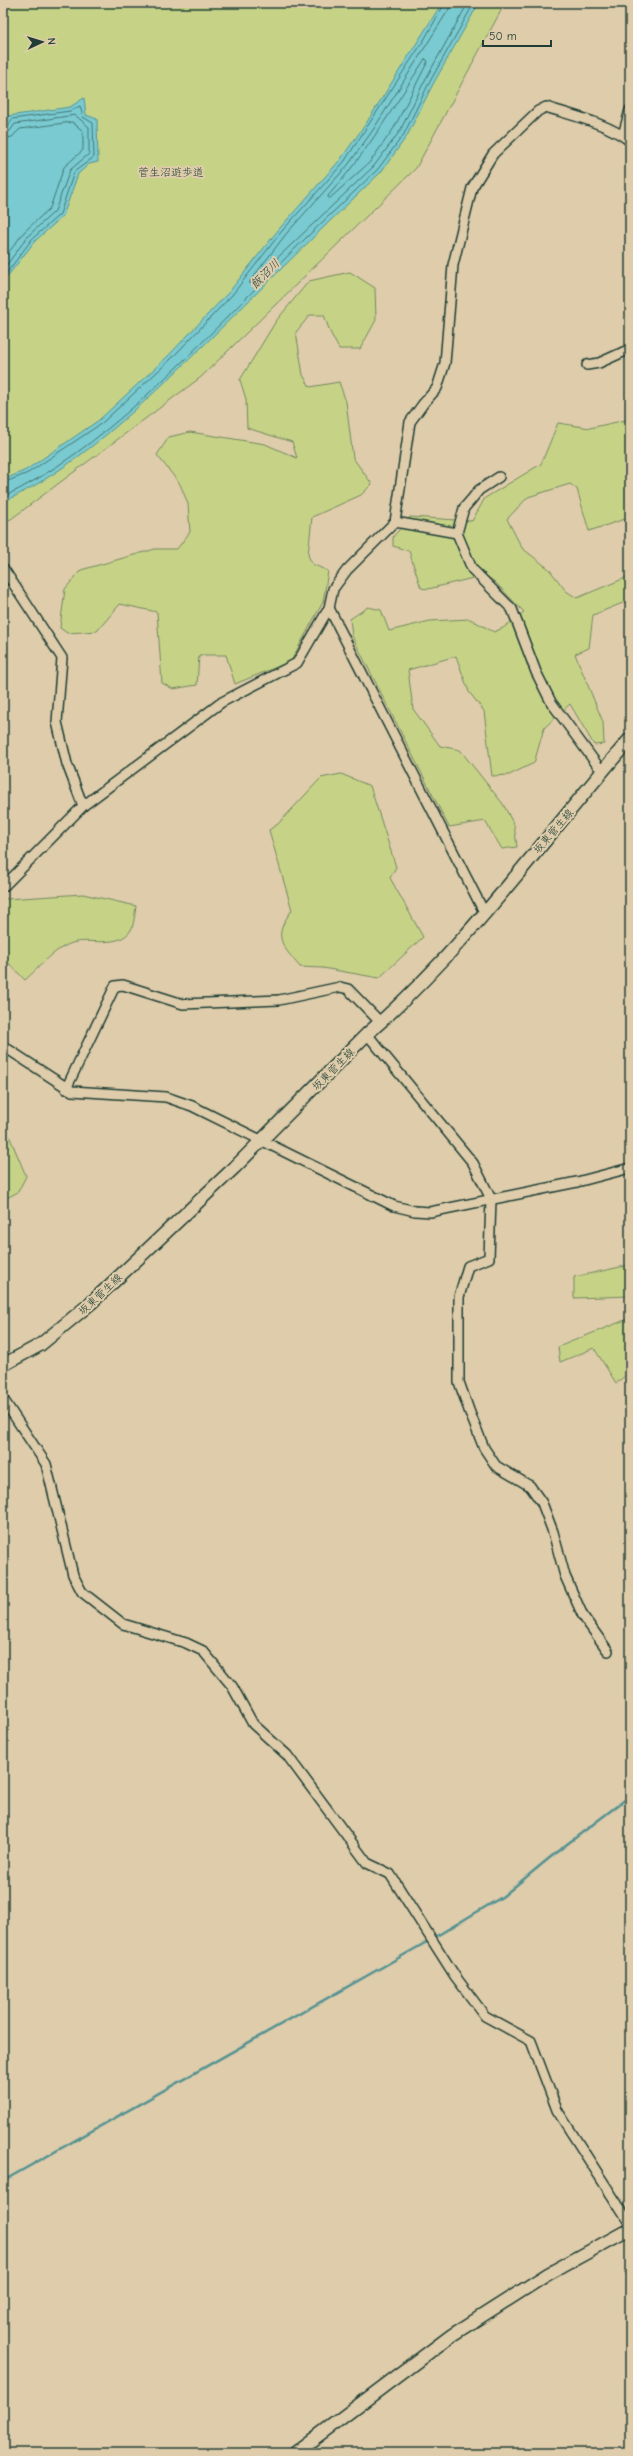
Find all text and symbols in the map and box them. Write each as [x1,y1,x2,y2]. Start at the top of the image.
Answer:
north arrow [22,22,62,62]
scale bar [483,22,551,48]
text: 50 m [489,29,517,43]
text: N [45,37,58,45]
park label: 菅生沼遊歩道 [138,166,204,179]
water label: 飯沼川 [247,256,283,292]
street label: 坂東菅生線 [530,806,576,856]
street label: 坂東菅生線 [309,1045,357,1093]
street label: 坂東菅生線 [76,1271,125,1318]

